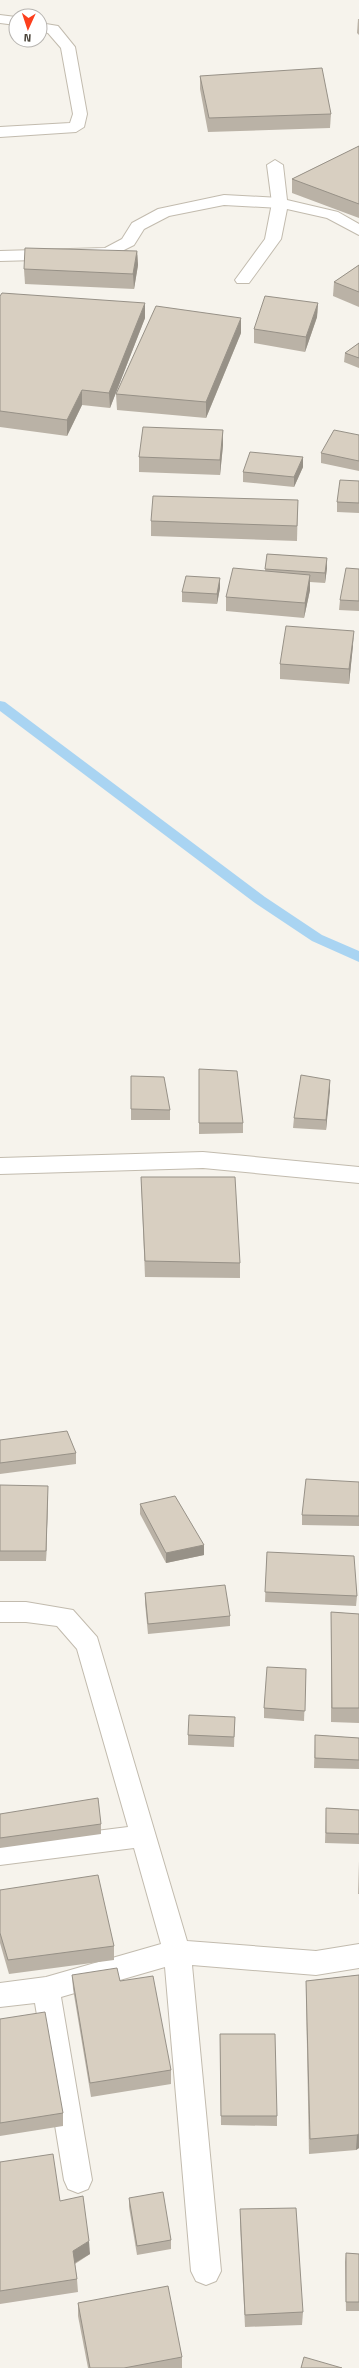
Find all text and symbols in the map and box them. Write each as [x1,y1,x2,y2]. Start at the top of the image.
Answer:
north arrow [8,8,48,48]
text: N [23,30,32,46]

